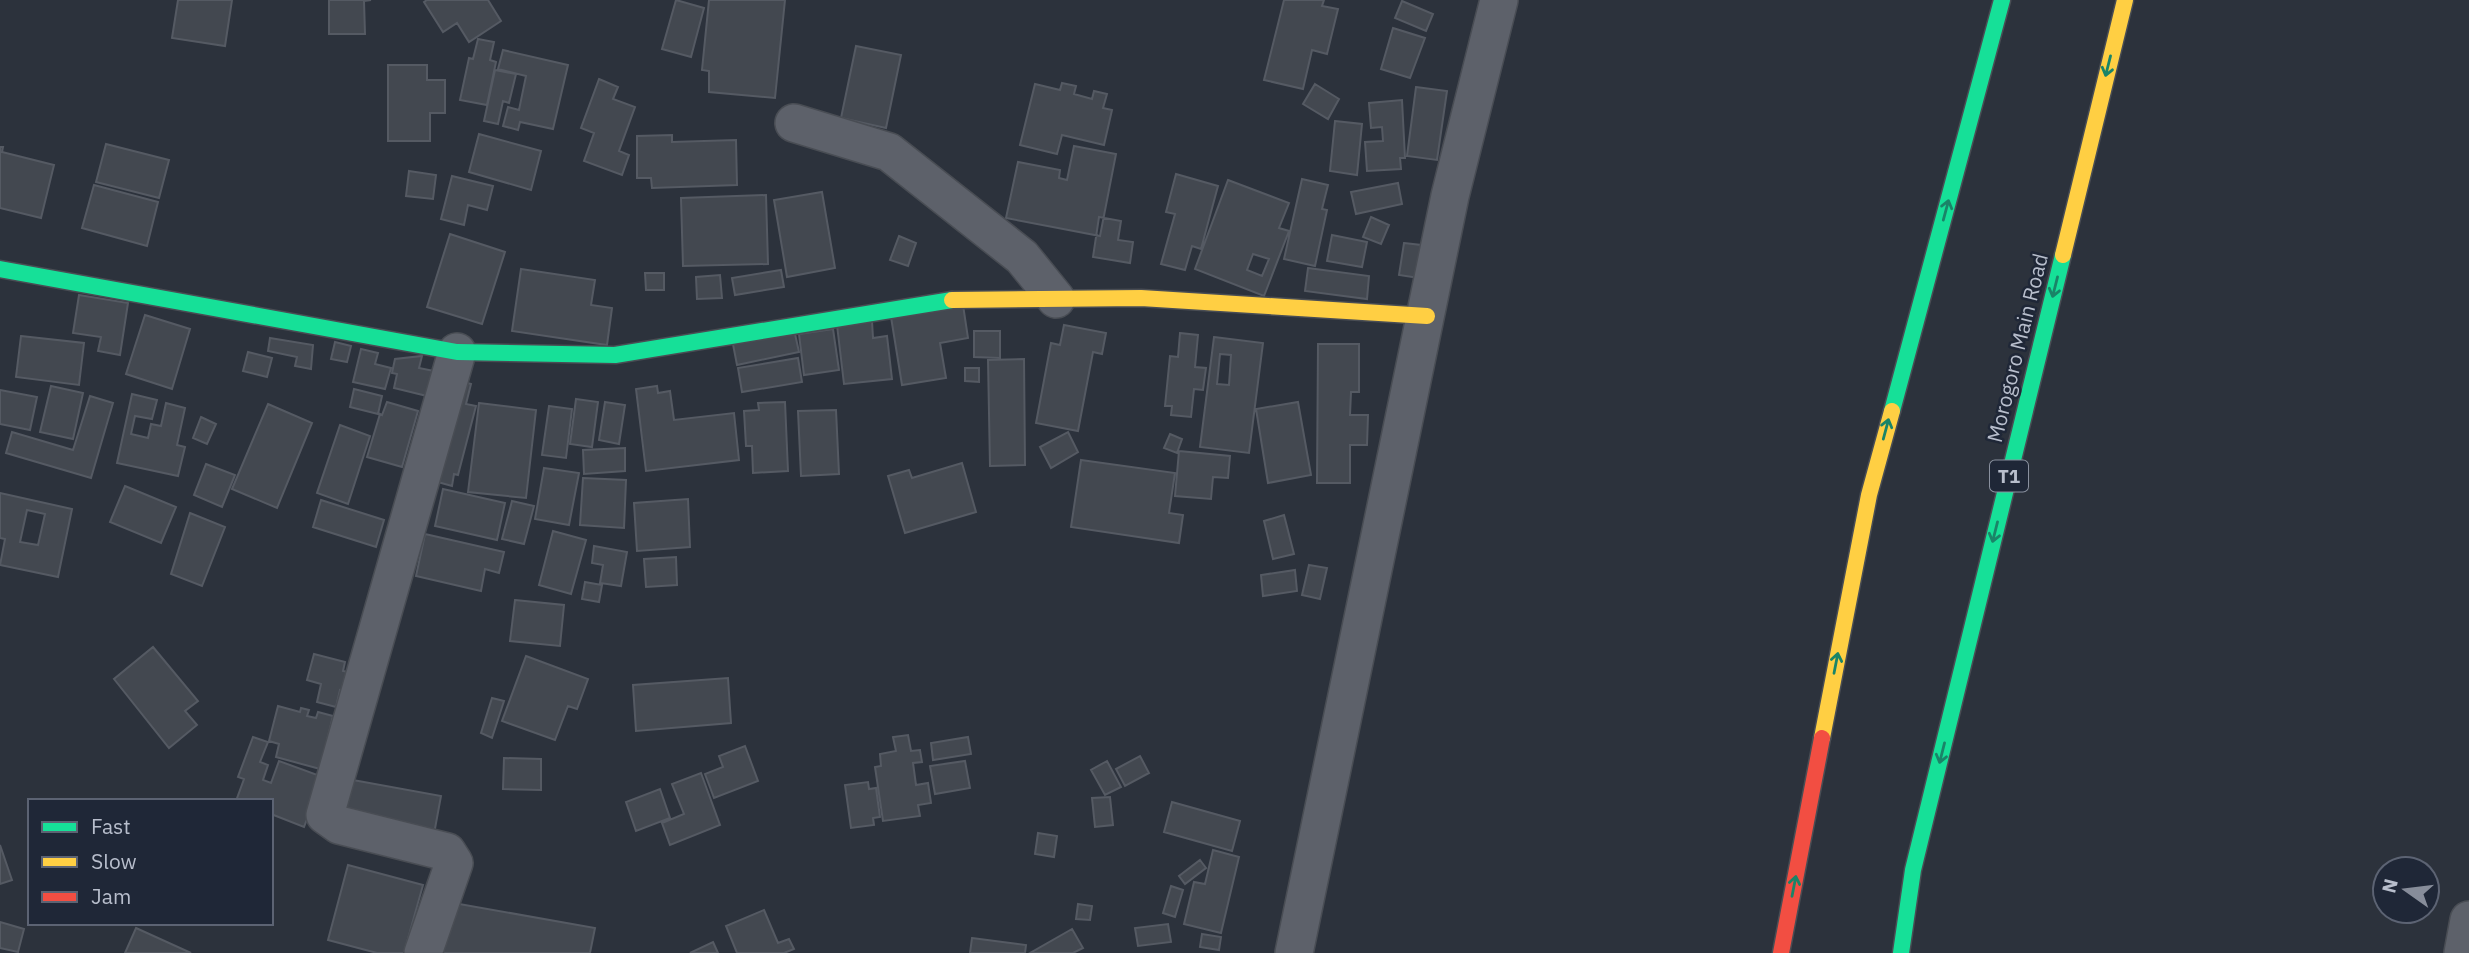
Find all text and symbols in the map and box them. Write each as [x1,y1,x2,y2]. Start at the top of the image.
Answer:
one-way arrow [2101,54,2115,77]
one-way arrow [1940,199,1953,221]
street label: Morogoro Main Road [1980,250,2054,445]
one-way arrow [2048,275,2061,298]
one-way arrow [1881,418,1894,440]
road number: T1 [1990,461,2028,491]
one-way arrow [1988,520,2001,543]
one-way arrow [1830,652,1844,675]
one-way arrow [1934,741,1948,764]
legend [28,799,273,925]
text: Fast [91,812,131,840]
text: Slow [91,847,137,875]
north arrow [2371,855,2441,925]
one-way arrow [1787,875,1801,898]
text: N [2376,876,2403,895]
text: Jam [91,882,131,910]

